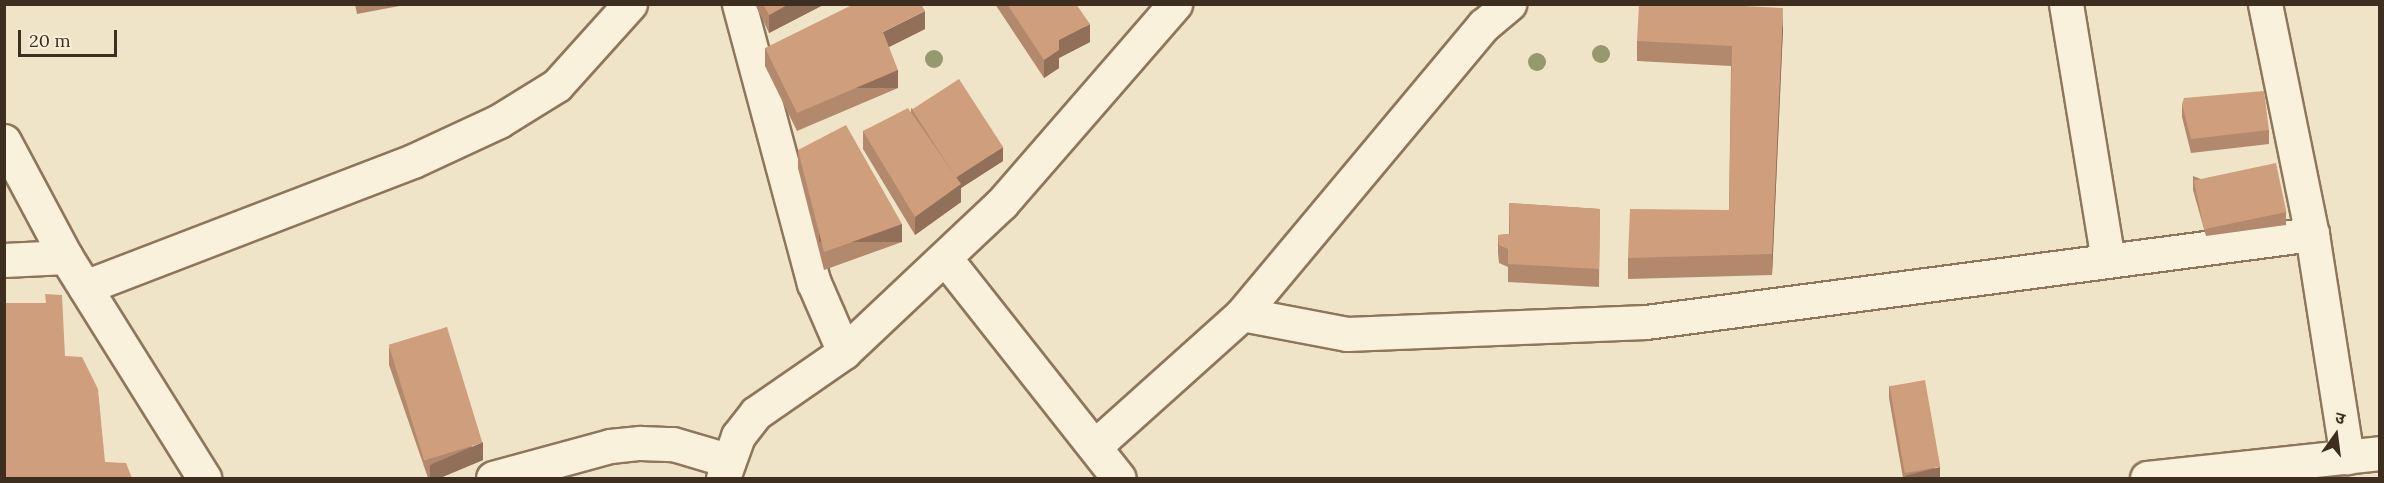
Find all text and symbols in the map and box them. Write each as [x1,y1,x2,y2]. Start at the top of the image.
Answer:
scale bar [21,18,120,56]
text: 20 m [29,29,71,52]
north arrow [2306,405,2366,465]
text: उ [2333,407,2347,428]

